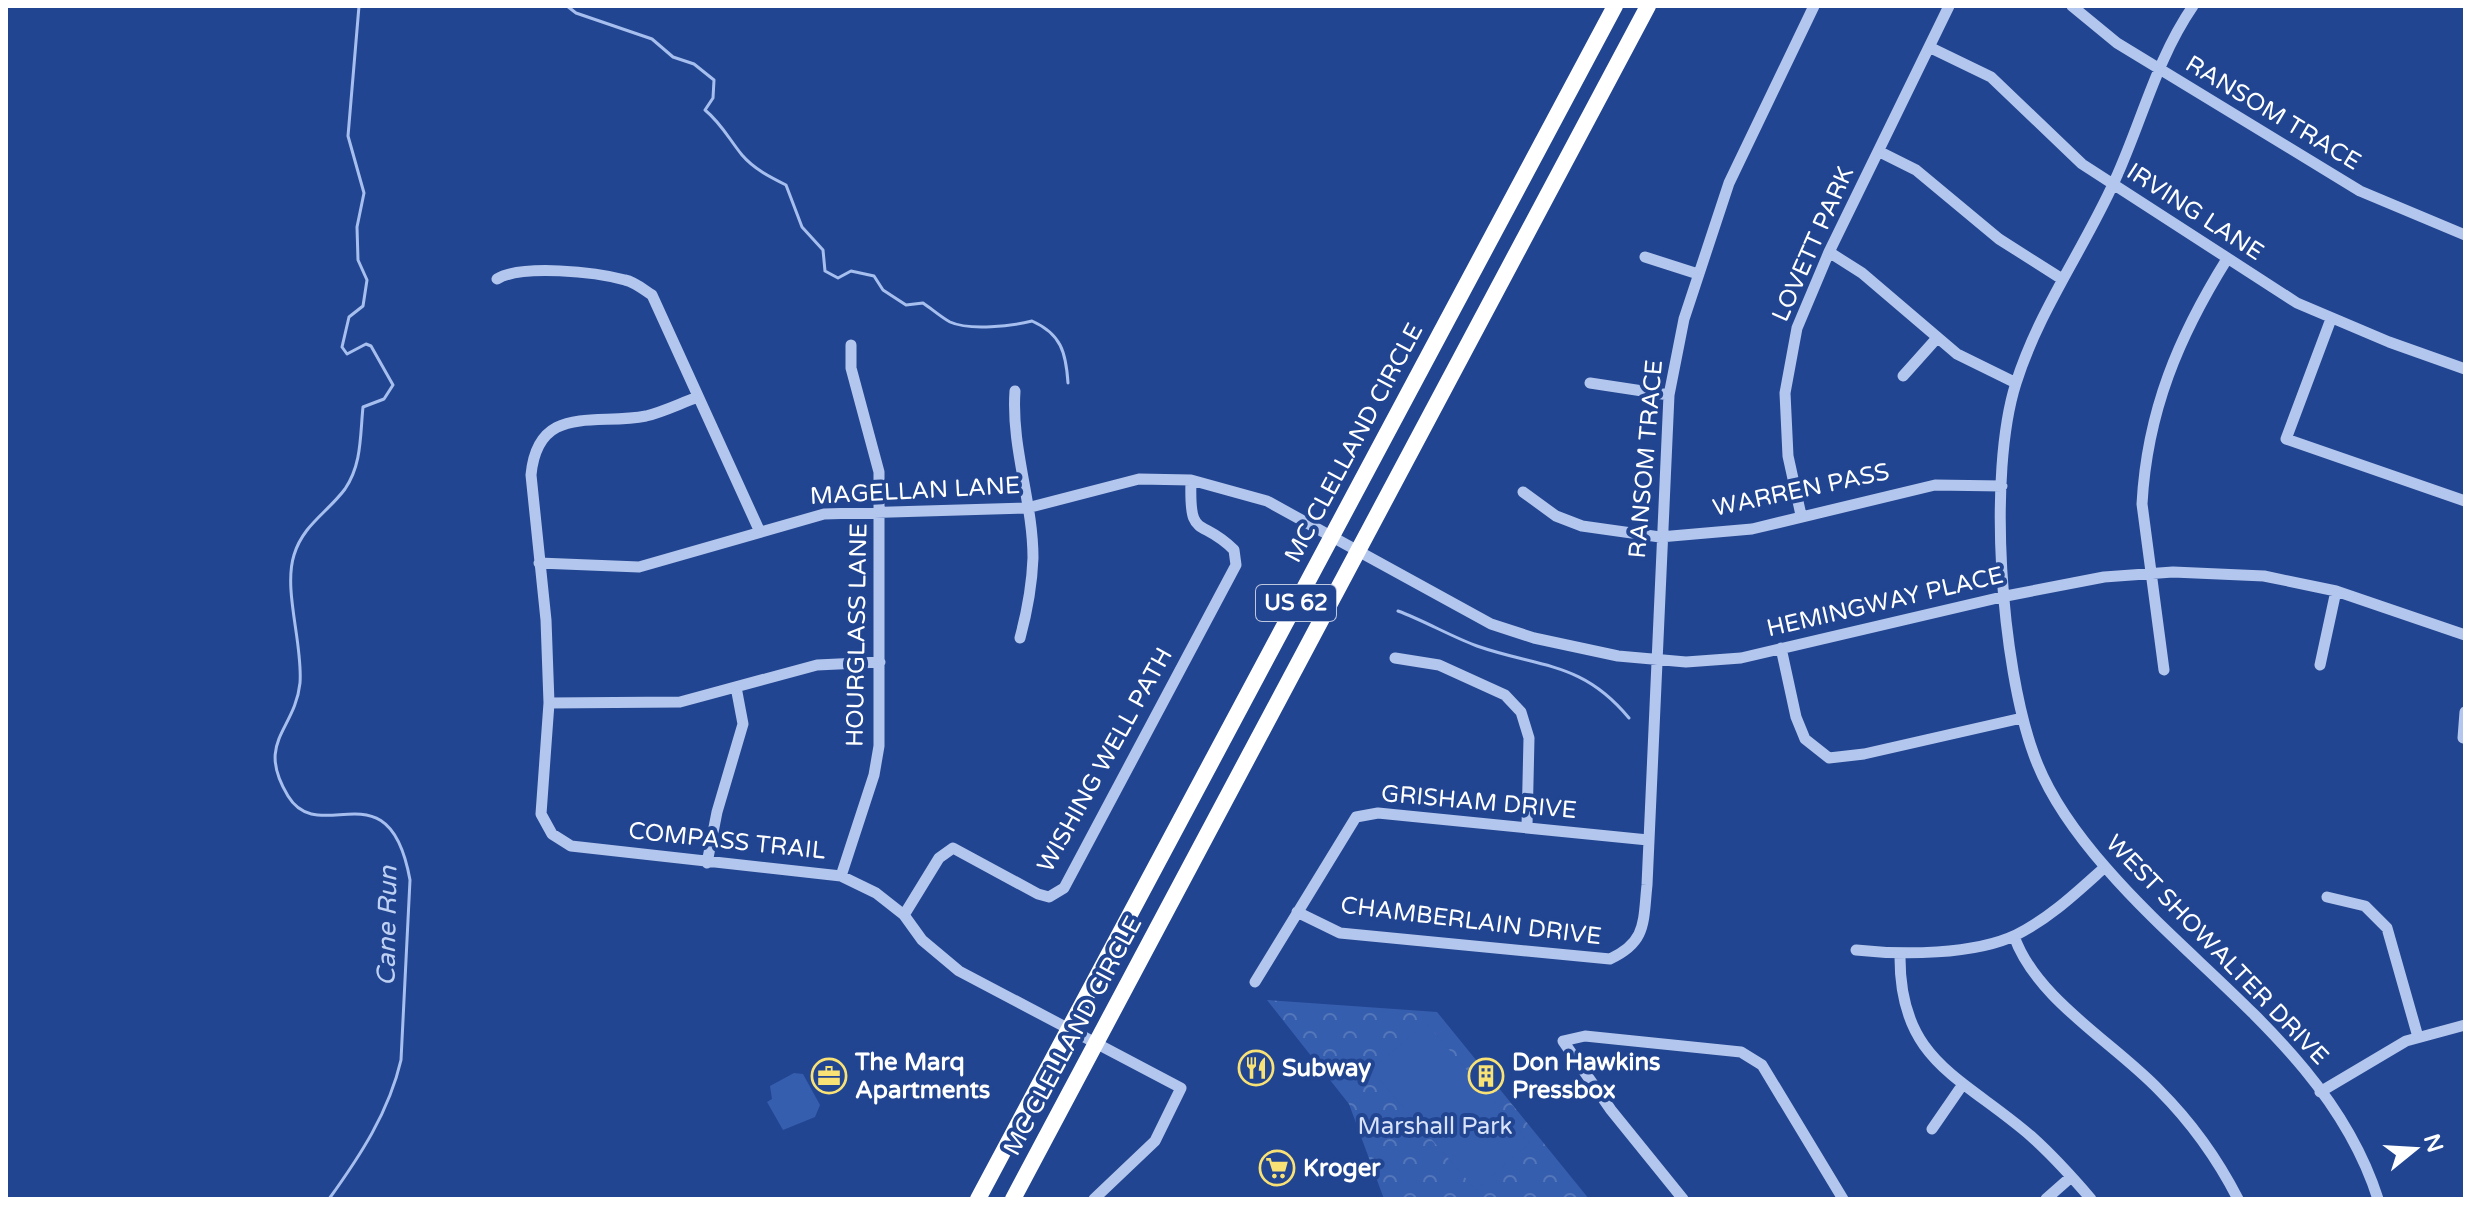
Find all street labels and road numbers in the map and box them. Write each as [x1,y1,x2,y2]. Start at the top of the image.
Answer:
street label: RANSOM TRACE [2180,49,2366,177]
street label: IRVING LANE [2121,157,2269,267]
street label: LOVETT PARK [1766,162,1860,326]
street label: MC CLELLAND CIRCLE [1279,318,1429,568]
street label: RANSOM TRACE [1623,358,1669,560]
street label: WARREN PASS [1710,457,1892,523]
street label: MAGELLAN LANE [809,471,1021,511]
street label: HOURGLASS LANE [841,523,873,747]
street label: HEMINGWAY PLACE [1764,561,2006,643]
road number: US 62 [1256,585,1336,621]
street label: WISHING WELL PATH [1031,643,1179,877]
street label: GRISHAM DRIVE [1380,779,1578,825]
street label: COMPASS TRAIL [627,816,827,866]
street label: WEST SHOWALTER DRIVE [2100,829,2334,1071]
street label: CHAMBERLAIN DRIVE [1339,891,1603,951]
street label: MC CLELLAND CIRCLE [998,911,1148,1161]

